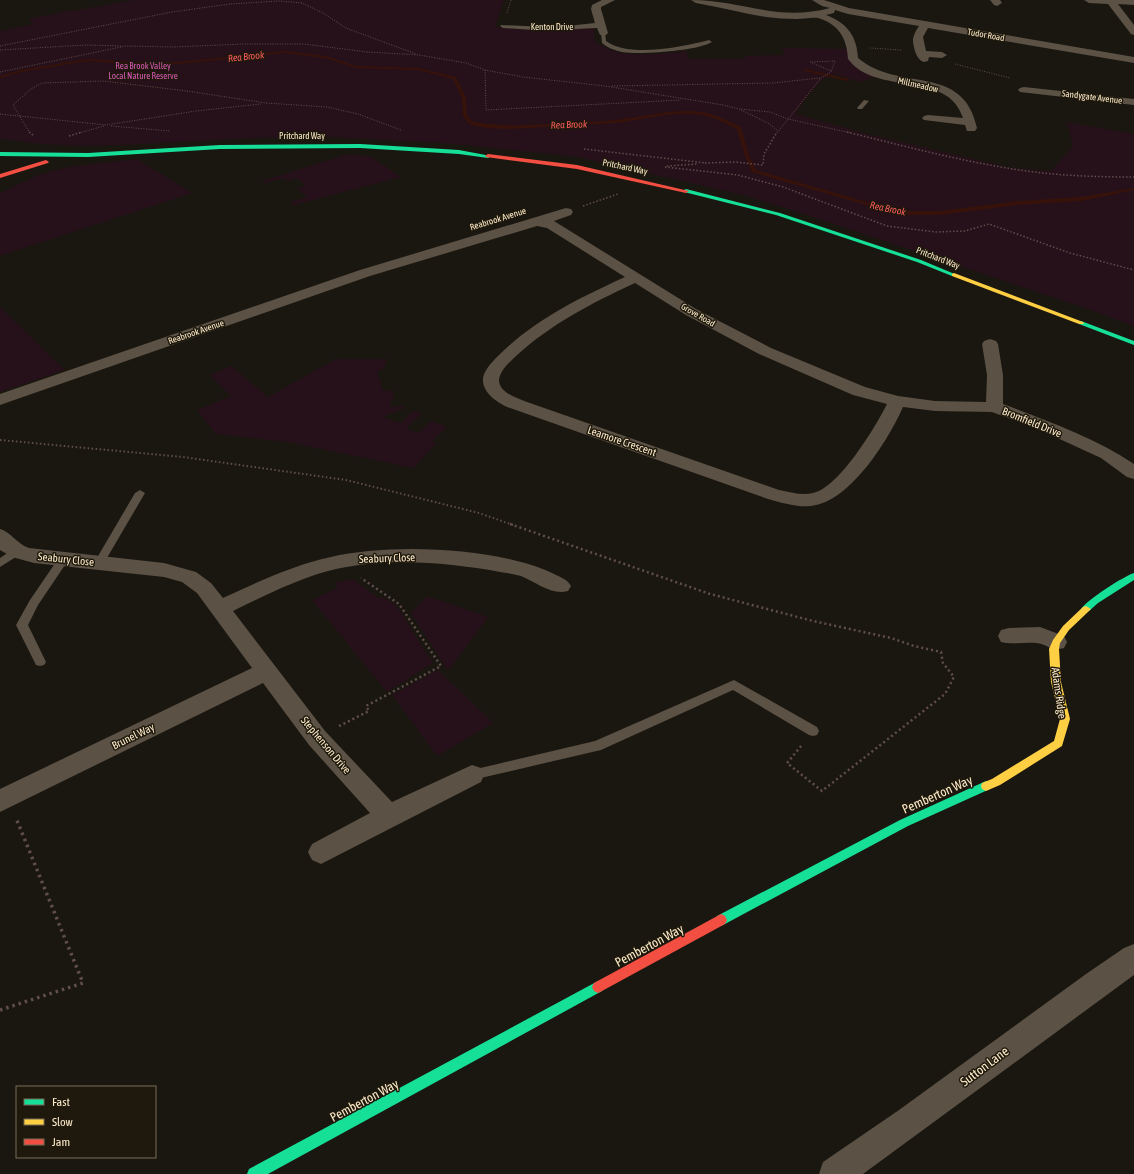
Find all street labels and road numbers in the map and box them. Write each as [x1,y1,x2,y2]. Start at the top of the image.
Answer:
street label: Kenton Drive [531,22,573,32]
street label: Tudor Road [967,27,1005,43]
street label: Millmeadow [897,75,940,95]
street label: Sandygate Avenue [1061,88,1123,106]
street label: Pritchard Way [279,131,325,141]
street label: Pritchard Way [602,157,649,177]
street label: Reabrook Avenue [469,206,527,232]
street label: Pritchard Way [915,245,961,271]
street label: Grove Road [679,301,717,329]
street label: Reabrook Avenue [167,318,225,346]
street label: Bromfield Drive [1001,405,1063,439]
street label: Leamore Crescent [586,424,658,458]
street label: Seabury Close [37,550,95,568]
street label: Seabury Close [359,551,415,565]
street label: Adams Ridge [1049,667,1069,719]
street label: Stephenson Drive [299,714,353,776]
street label: Brunel Way [110,720,157,751]
street label: Pemberton Way [900,772,975,817]
street label: Pemberton Way [612,921,687,970]
street label: Sutton Lane [957,1043,1011,1089]
street label: Pemberton Way [327,1076,402,1125]

